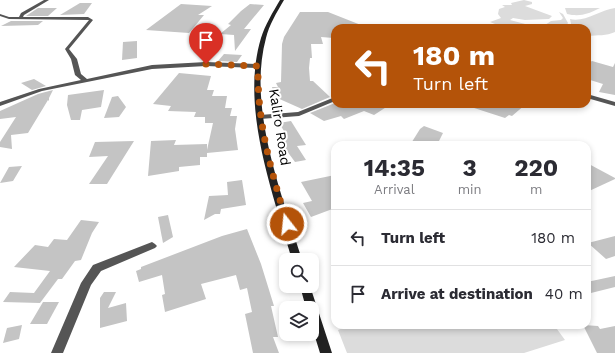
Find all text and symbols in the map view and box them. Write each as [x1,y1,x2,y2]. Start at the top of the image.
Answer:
pin [189,23,223,64]
icon: arrive [195,29,217,51]
text: 180 m [413,39,495,72]
icon: left [347,40,399,92]
text: Turn left [413,73,488,94]
street label: Kaliro Road [266,87,294,167]
text: 14:35 [364,154,425,182]
text: 3 [463,154,477,182]
text: 220 [514,154,558,182]
text: Arrival [374,182,415,197]
text: min [458,182,482,197]
text: m [530,182,542,197]
position arrow [266,203,308,245]
icon: left [347,227,369,249]
text: Turn left [381,229,445,247]
text: 180 m [531,229,575,247]
map controls [279,253,319,341]
button: search [279,253,319,293]
icon: arrive [347,283,369,305]
text: Arrive at destination [381,285,533,303]
text: 40 m [545,285,583,303]
button: layers [279,301,319,341]

